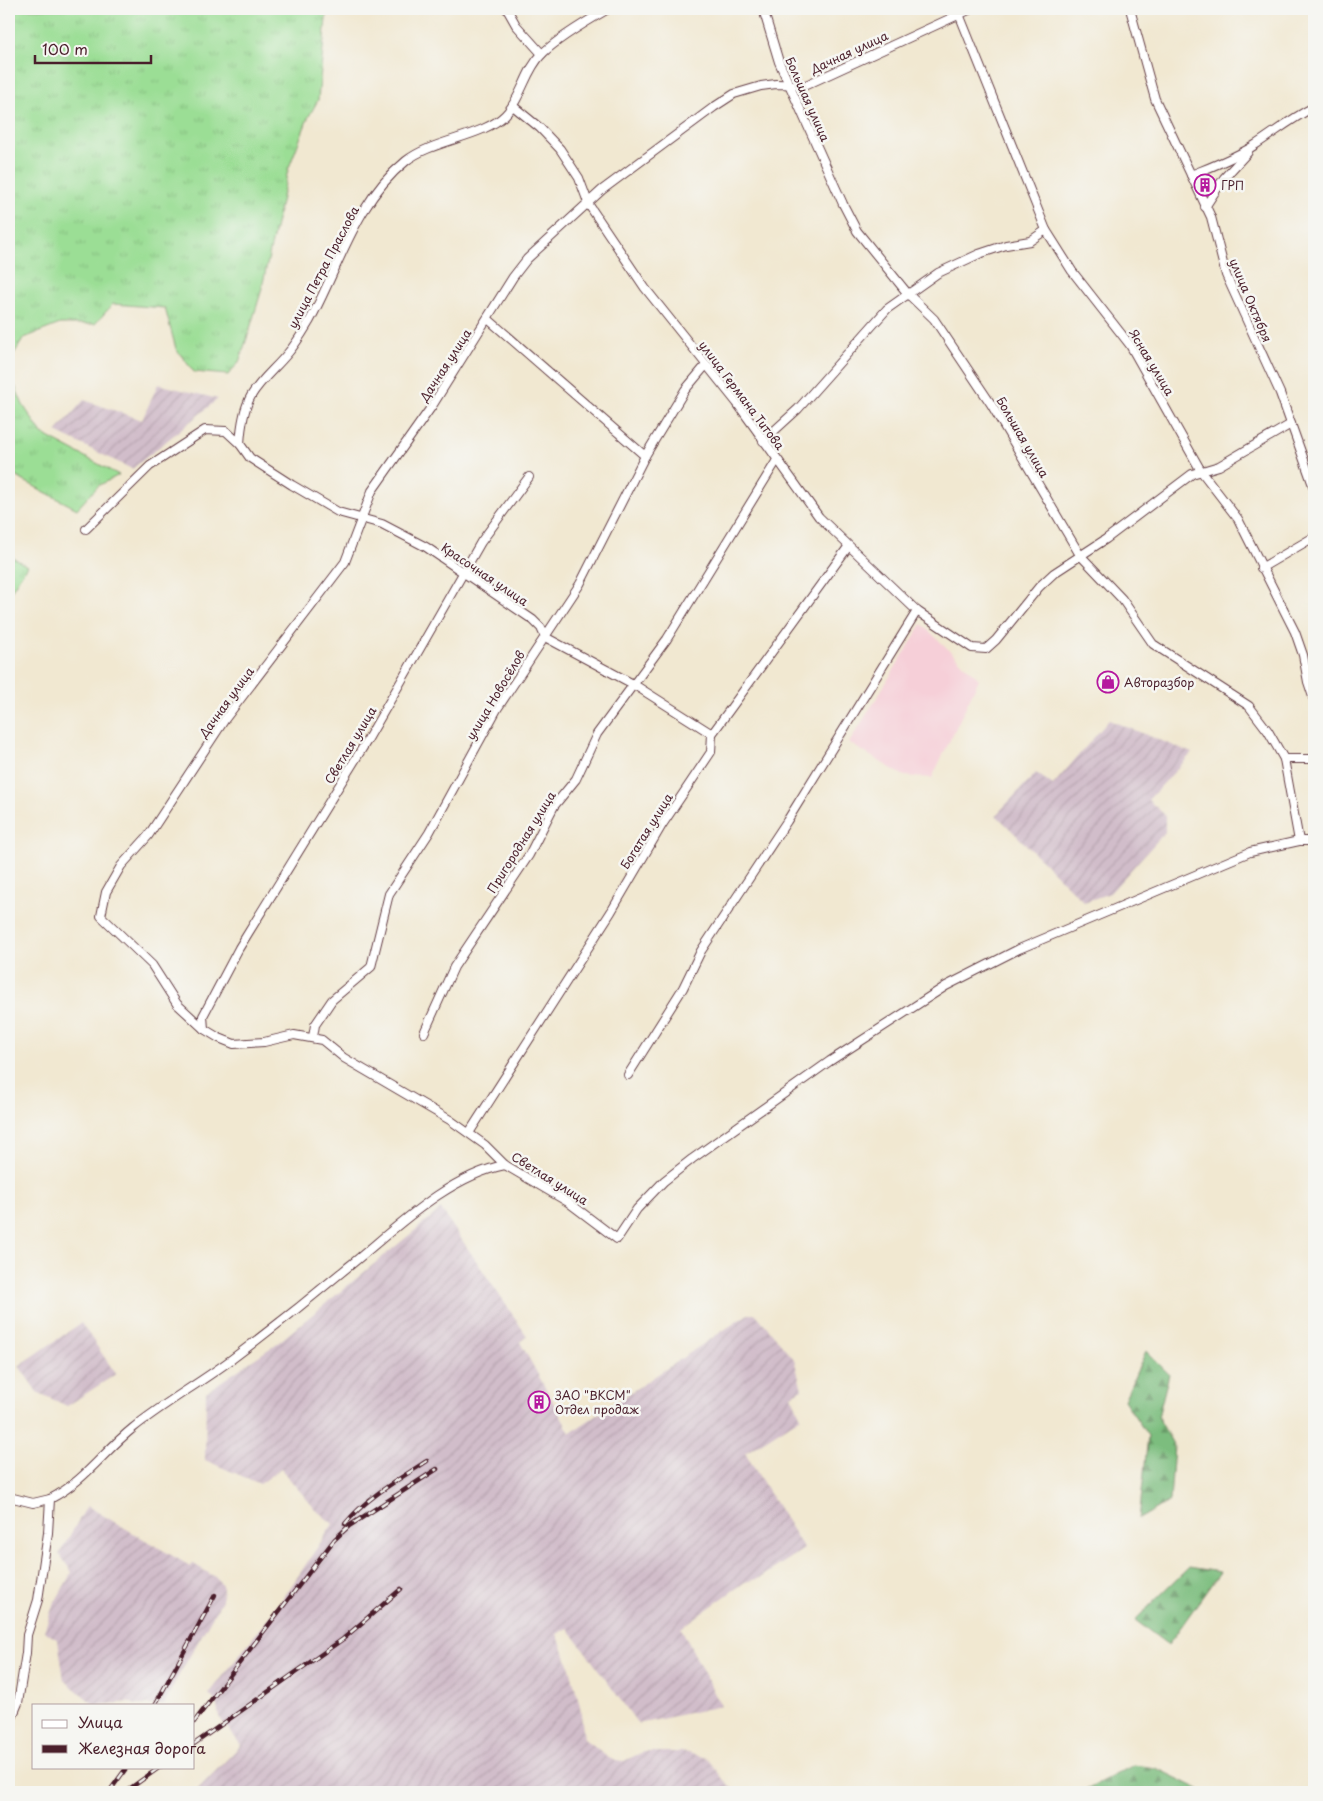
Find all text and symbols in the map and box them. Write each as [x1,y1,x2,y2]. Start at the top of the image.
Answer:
street label: Дачная улица [806,26,891,78]
scale bar [35,32,151,64]
text: 100 m [42,37,88,60]
street label: Большая улица [781,54,835,145]
building icon: ГРП [1193,173,1217,197]
place label: ГРП [1221,176,1244,194]
street label: улица Петра Праслова [283,202,363,331]
street label: улица Октября [1225,255,1277,345]
street label: Дачная улица [414,325,476,406]
street label: Ясная улица [1125,325,1179,399]
street label: улица Германа Титова [695,337,789,454]
street label: Большая улица [992,393,1054,481]
street label: Красочная улица [438,538,532,610]
street label: улица Новосёлов [461,647,529,743]
street label: Дачная улица [194,663,258,742]
shop icon: Авторазбор [1096,670,1120,694]
place label: Авторазбор [1124,673,1194,691]
street label: Светлая улица [320,702,380,787]
street label: Пригородная улица [482,787,560,896]
street label: Богатая улица [615,789,677,872]
street label: Светлая улица [508,1147,592,1209]
place label: ЗАО "ВКСМ" Отдел продаж [555,1386,639,1418]
building icon: ЗАО "ВКСМ" Отдел продаж [527,1390,551,1414]
legend [32,1704,195,1768]
text: Улица [78,1710,123,1733]
text: Железная дорога [78,1736,206,1759]

